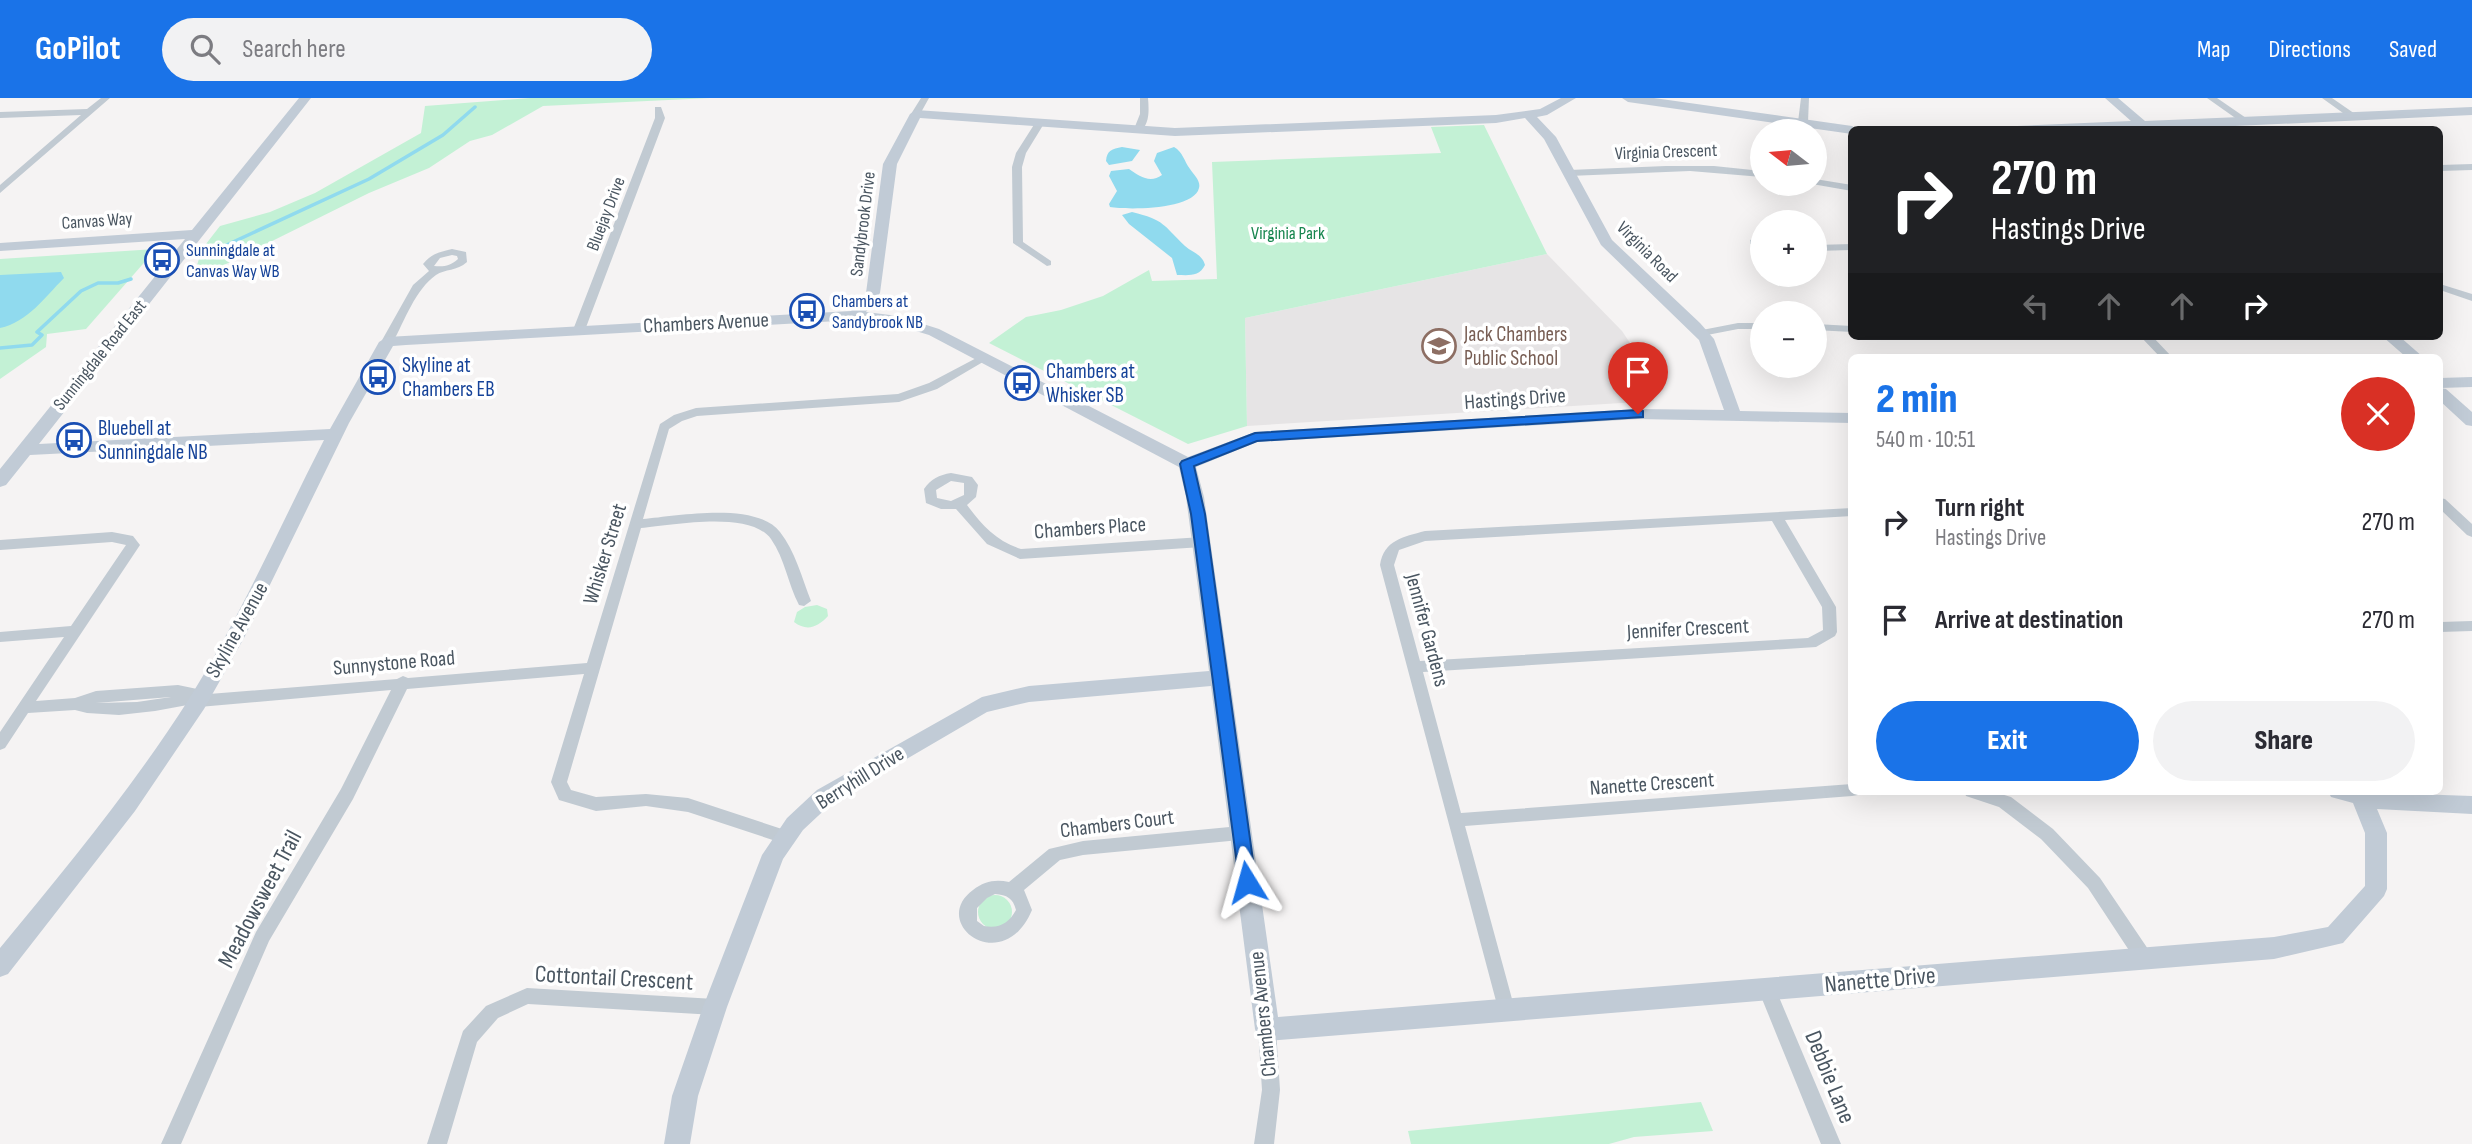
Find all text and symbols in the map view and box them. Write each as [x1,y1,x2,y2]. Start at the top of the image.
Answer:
search box [162,18,652,81]
text: GoPilot [35,29,120,69]
icon: search [186,30,224,68]
text: Search here [242,34,346,65]
text: Map [2197,35,2230,64]
text: Directions [2268,35,2351,64]
text: Saved [2389,35,2437,64]
north arrow [1750,119,1827,196]
map controls [1750,119,1827,378]
street label: Virginia Crescent [1614,140,1718,164]
text: 270 m [1991,150,2097,209]
icon: right [1876,154,1967,245]
street label: Sandybrook Drive [846,170,880,278]
street label: Bluejay Drive [582,174,630,254]
street label: Canvas Way [61,208,133,234]
button: + [1750,210,1827,287]
text: Hastings Drive [1991,210,2146,249]
street label: Virginia Road [1612,217,1682,287]
park label: Virginia Park [1251,223,1325,244]
place label: Sunningdale at Canvas Way WB [186,240,280,282]
bus stop icon: Sunningdale at Canvas Way WB [143,241,181,279]
icon: left [2017,287,2055,325]
icon: ahead [2090,287,2128,325]
icon: ahead [2163,287,2201,325]
icon: right [2236,287,2274,325]
place label: Chambers at Sandybrook NB [832,291,923,333]
bus stop icon: Chambers at Sandybrook NB [788,292,826,330]
street label: Sunningdale Road East [49,295,151,414]
button: − [1750,301,1827,378]
street label: Chambers Avenue [643,307,769,339]
place label: Jack Chambers Public School [1463,322,1567,371]
school or university icon: Jack Chambers Public School [1420,327,1458,365]
pin [1608,342,1668,414]
place label: Skyline at Chambers EB [402,353,494,402]
icon: arrive [1619,353,1657,391]
bus stop icon: Skyline at Chambers EB [359,358,397,396]
place label: Chambers at Whisker SB [1046,359,1135,408]
bus stop icon: Chambers at Whisker SB [1003,364,1041,402]
text: 2 min [1876,374,1957,425]
button: close [2341,377,2415,451]
street label: Hastings Drive [1463,383,1567,415]
place label: Bluebell at Sunningdale NB [98,416,208,465]
bus stop icon: Bluebell at Sunningdale NB [55,421,93,459]
text: 540 m · 10:51 [1876,426,1975,454]
text: Turn right [1935,493,2024,524]
street label: Whisker Street [578,501,632,607]
icon: right [1876,503,1914,541]
text: 270 m [2362,507,2415,538]
street label: Chambers Place [1033,512,1147,544]
text: Hastings Drive [1935,524,2046,552]
street label: Jennifer Gardens [1400,570,1454,689]
street label: Skyline Avenue [200,578,274,682]
icon: arrive [1876,601,1914,639]
text: Arrive at destination [1935,605,2123,636]
text: 270 m [2362,605,2415,636]
street label: Jennifer Crescent [1625,613,1750,645]
street label: Sunnystone Road [332,645,456,681]
button: Exit [1876,701,2139,781]
button: Share [2153,701,2415,781]
street label: Berryhill Drive [811,741,909,815]
street label: Nanette Crescent [1589,767,1715,801]
street label: Chambers Court [1059,805,1175,843]
street label: Meadowsweet Trail [212,825,308,973]
position arrow [1210,845,1284,919]
street label: Chambers Avenue [1244,950,1282,1078]
street label: Cottontail Crescent [534,959,694,997]
street label: Nanette Drive [1823,961,1937,999]
street label: Debbie Lane [1798,1026,1862,1128]

